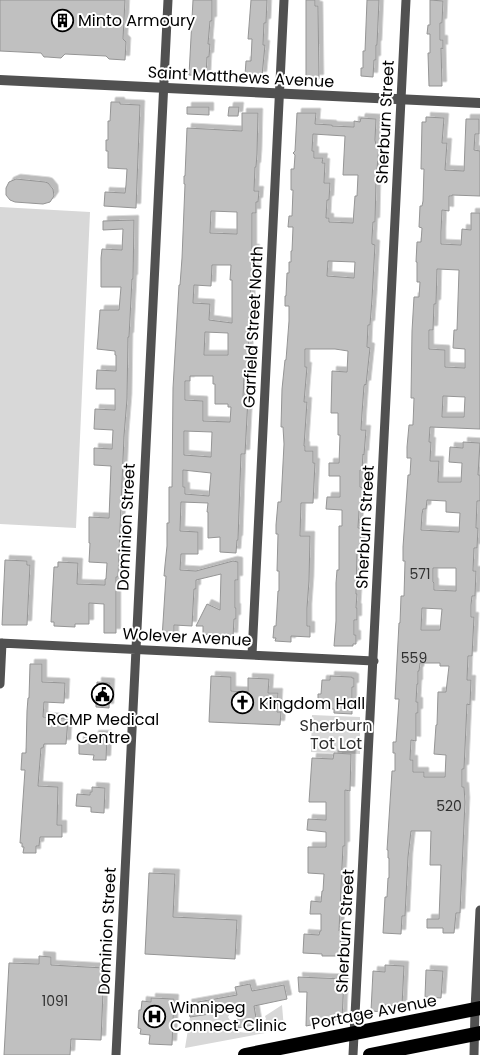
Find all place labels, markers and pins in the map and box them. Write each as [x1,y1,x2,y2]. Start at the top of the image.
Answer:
building icon: Minto Armoury [50,8,74,32]
place label: Minto Armoury [78,9,195,32]
public building icon: RCMP Medical Centre [91,683,115,707]
church icon: Kingdom Hall [231,691,255,715]
place label: Kingdom Hall [259,692,365,715]
place label: RCMP Medical Centre [47,708,159,749]
place label: Winnipeg Connect Clinic [170,996,287,1037]
hospital icon: Winnipeg Connect Clinic [142,1004,166,1028]

